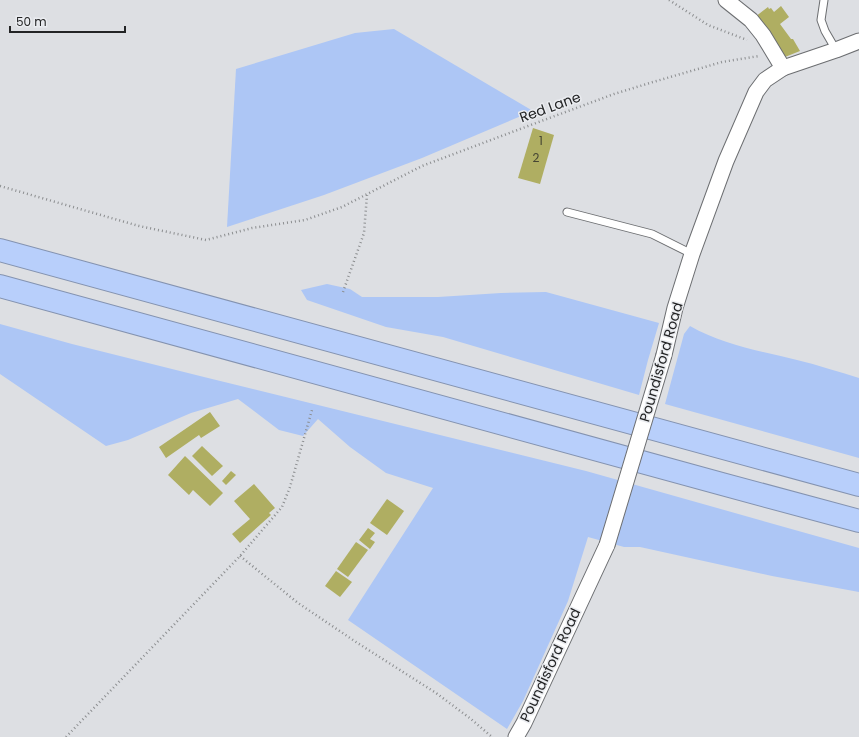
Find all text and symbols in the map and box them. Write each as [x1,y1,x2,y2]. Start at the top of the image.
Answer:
scale bar [10,8,125,34]
text: 50 m [16,13,47,30]
street label: Red Lane [517,87,584,127]
house number: 1 [539,132,543,149]
house number: 2 [533,149,540,166]
street label: Poundisford Road [634,300,688,424]
street label: Poundisford Road [515,605,585,725]

